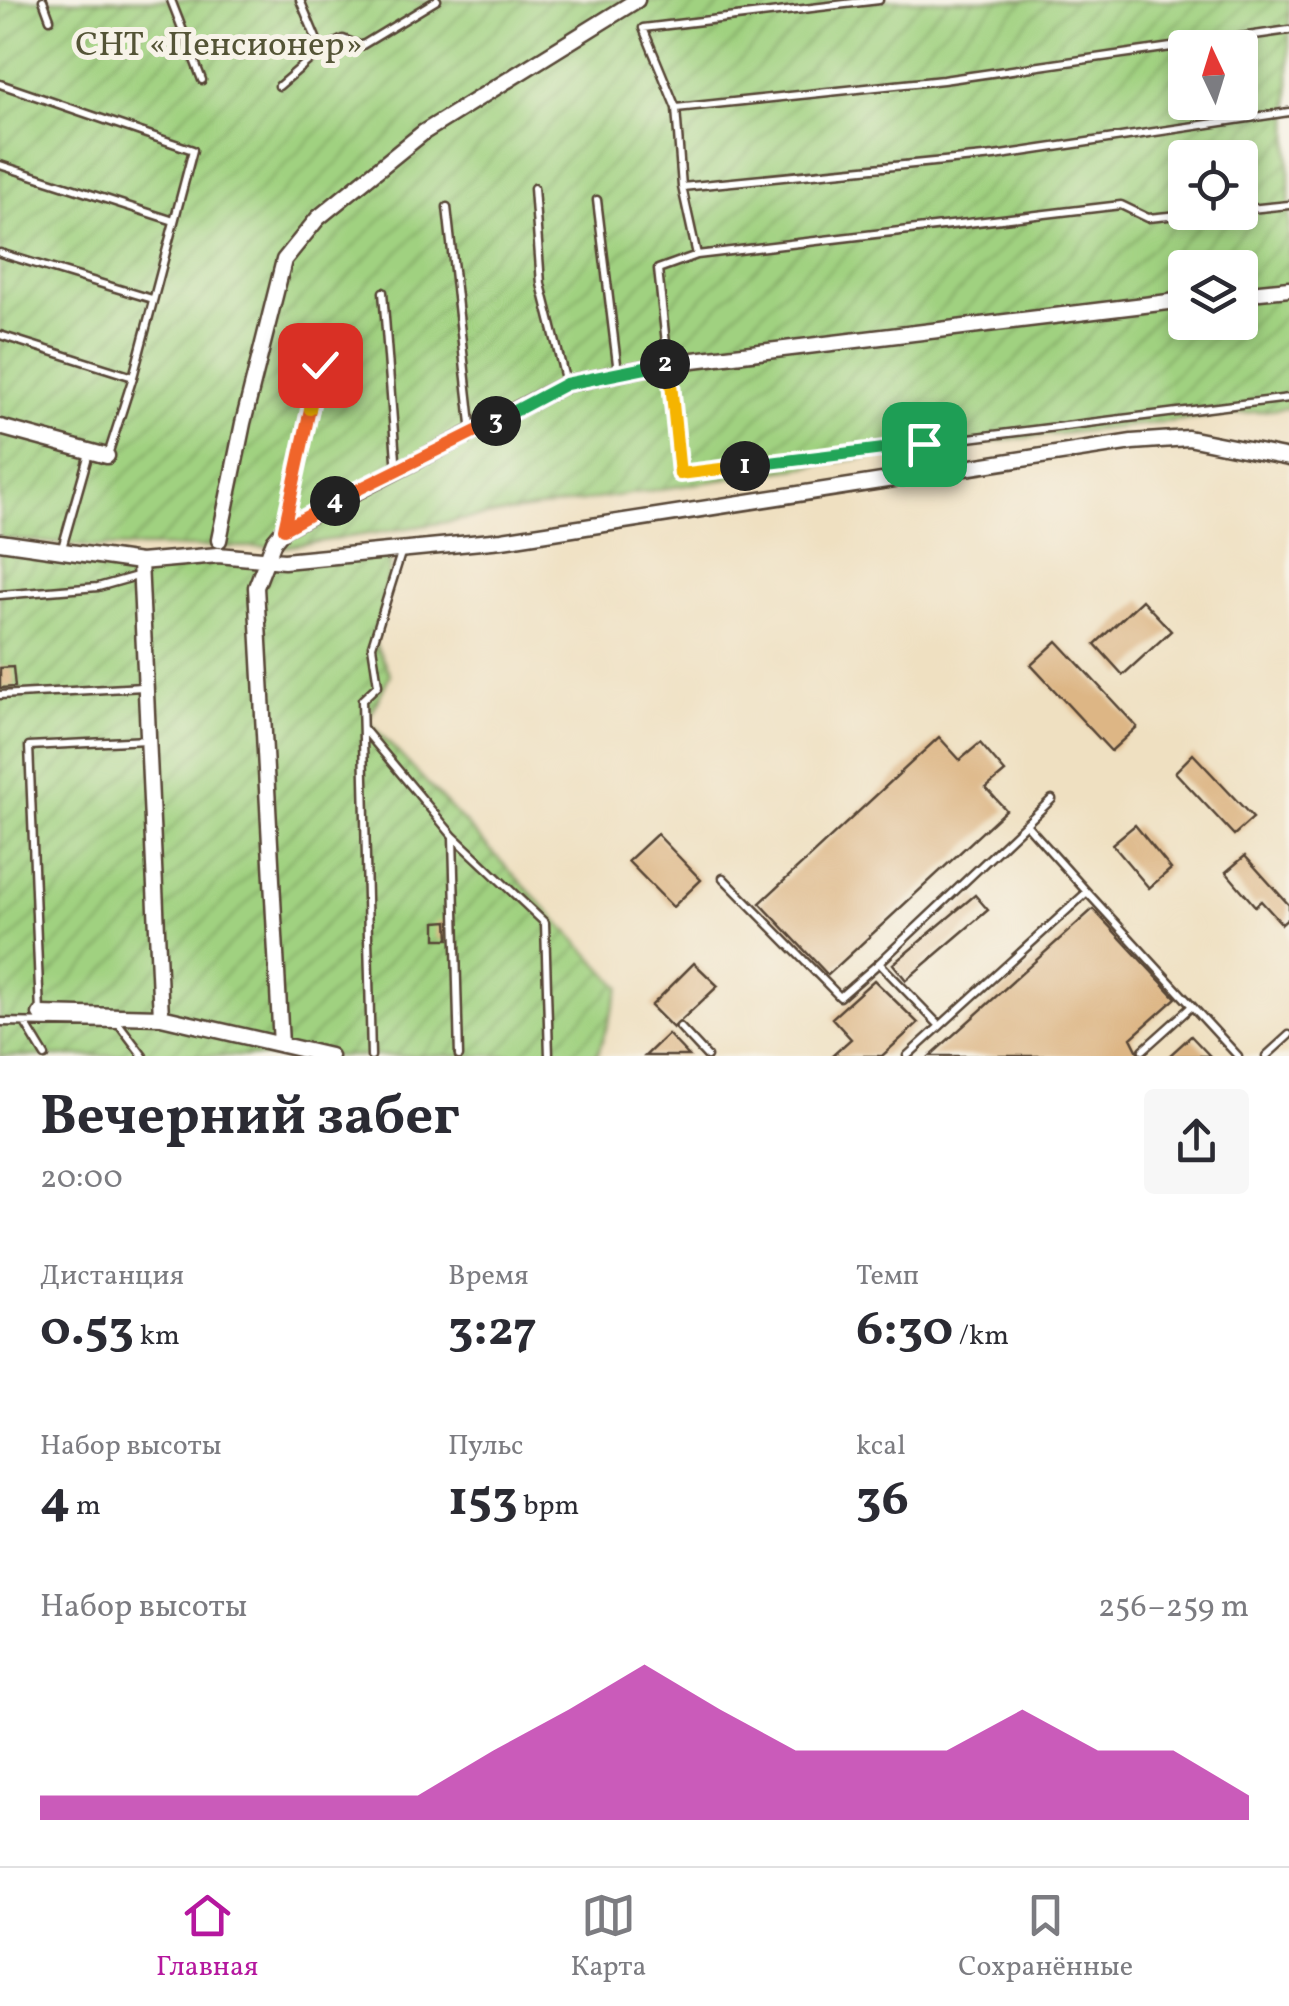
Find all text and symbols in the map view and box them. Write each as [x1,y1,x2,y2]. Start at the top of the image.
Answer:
park label: СНТ «Пенсионер» [75,22,363,70]
north arrow [1168,30,1258,120]
map controls [1168,30,1258,340]
button: locate [1168,140,1258,230]
button: layers [1168,250,1258,340]
pin [278,323,363,408]
icon: check [293,338,348,393]
pin: 2 [640,339,690,389]
text: 2 [658,344,672,383]
pin: 3 [471,396,521,446]
text: 3 [489,401,503,440]
pin [882,402,967,487]
icon: arrive [897,417,952,472]
pin: 1 [720,441,770,491]
text: 1 [739,446,751,485]
pin: 4 [310,476,360,526]
text: 4 [327,481,343,520]
text: Вечерний забег [40,1081,460,1157]
button: share [1144,1089,1249,1194]
text: 20:00 [40,1157,123,1201]
text: Дистанция [40,1257,184,1296]
text: Время [448,1257,529,1296]
text: Темп [856,1257,919,1296]
text: 0.53 [40,1296,134,1366]
text: 3:27 [448,1296,537,1366]
text: 6:30 [856,1296,953,1366]
text: km [134,1317,180,1356]
text: /km [953,1317,1009,1356]
text: Набор высоты [40,1427,221,1466]
text: Пульс [448,1427,524,1466]
text: kcal [856,1427,906,1466]
text: 4 [40,1466,70,1536]
text: 153 [448,1466,518,1536]
text: 36 [856,1466,909,1536]
text: m [70,1487,101,1526]
text: bpm [518,1487,579,1526]
text: Набор высоты [40,1586,247,1630]
text: 256–259 m [1098,1586,1249,1630]
tab: Главная [156,1888,258,1987]
tab: Карта [570,1888,646,1987]
tab: Сохранённые [958,1888,1133,1987]

